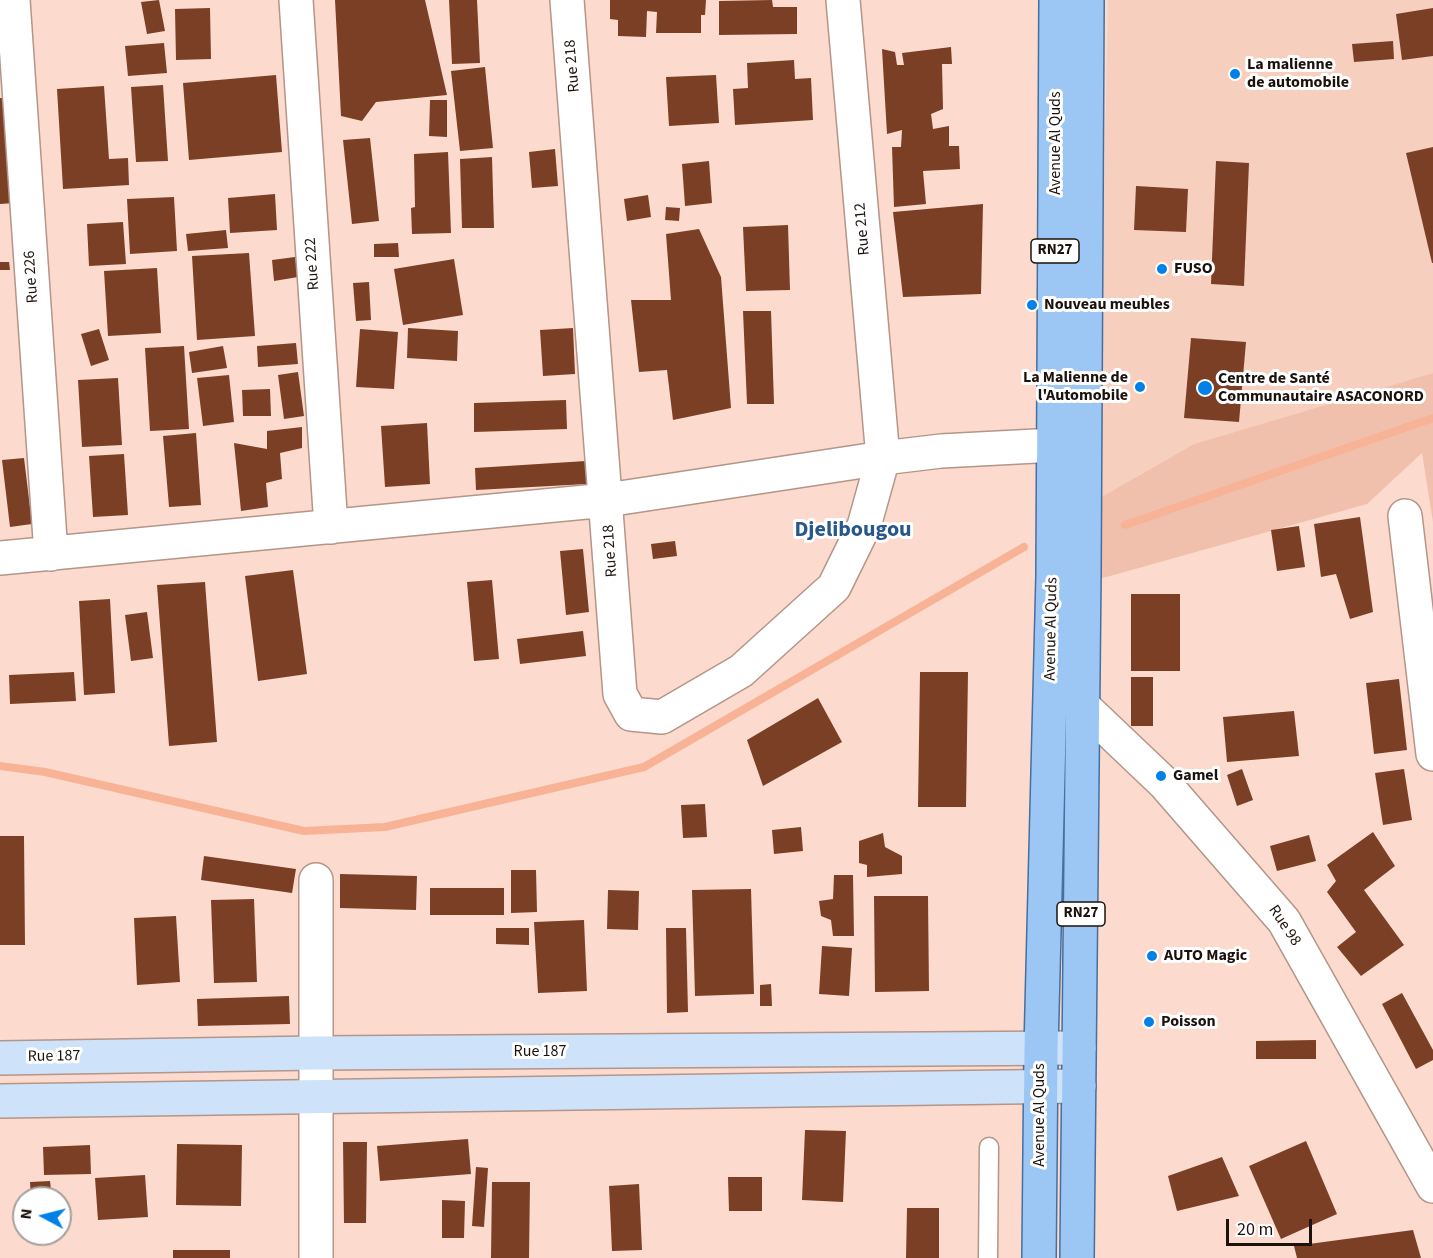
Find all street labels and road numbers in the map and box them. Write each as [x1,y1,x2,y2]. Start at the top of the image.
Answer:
street label: Rue 218 [561,39,585,93]
street label: Avenue Al Quds [1046,91,1066,195]
street label: Rue 212 [851,202,875,256]
street label: Rue 222 [302,237,324,291]
road number: RN27 [1031,239,1079,263]
street label: Rue 226 [21,250,43,304]
street label: Rue 218 [600,524,622,578]
street label: Avenue Al Quds [1041,577,1063,681]
road number: RN27 [1057,902,1105,926]
street label: Rue 98 [1264,902,1304,950]
street label: Rue 187 [514,1042,566,1062]
street label: Rue 187 [27,1047,81,1067]
street label: Avenue Al Quds [1030,1063,1050,1167]

